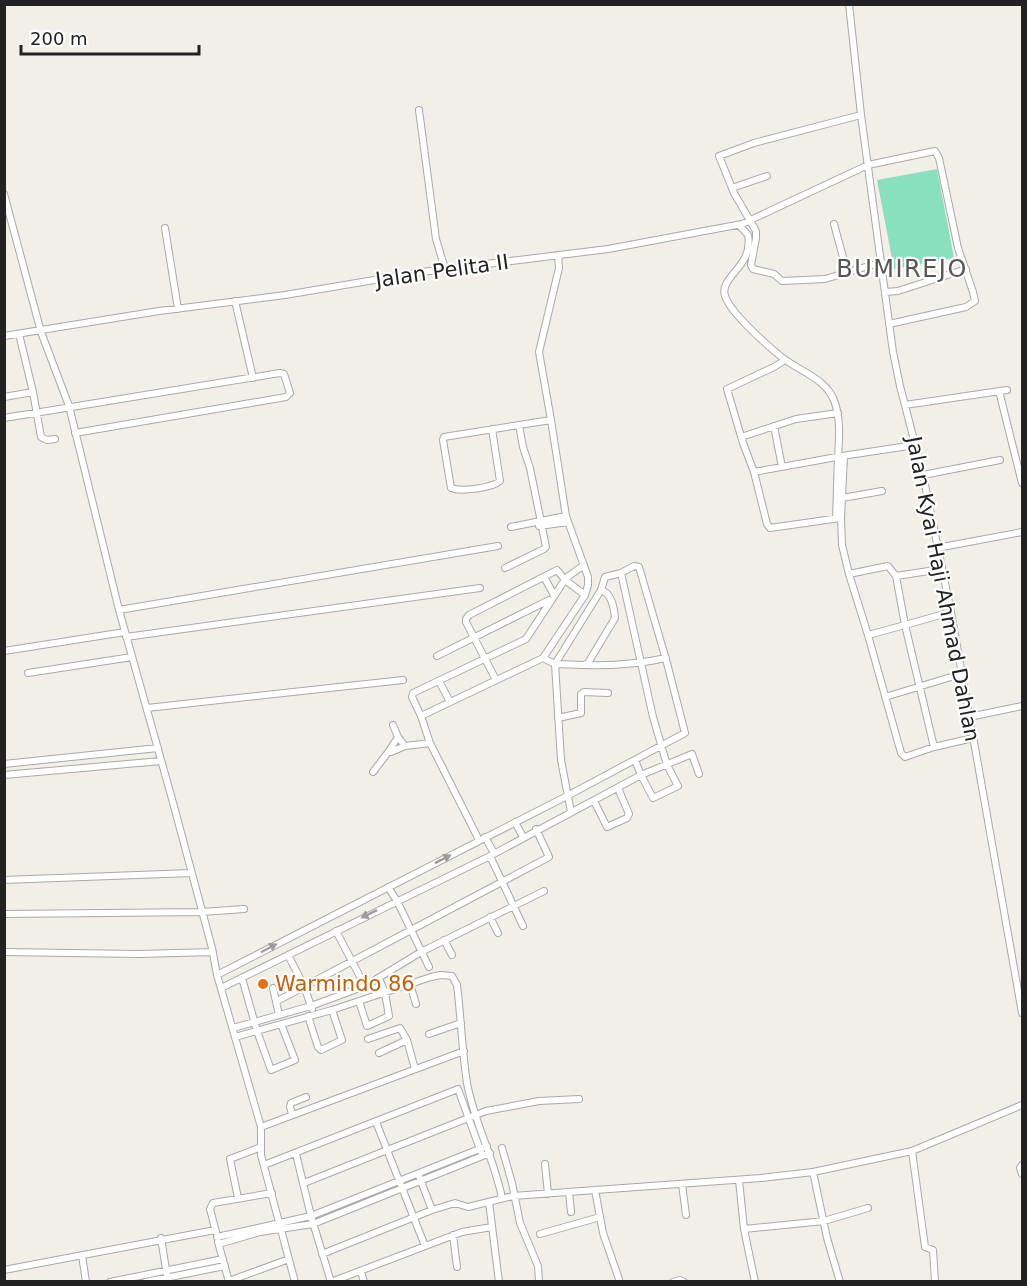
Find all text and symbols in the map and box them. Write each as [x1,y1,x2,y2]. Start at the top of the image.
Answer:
scale bar [21,18,200,56]
text: 200 m [30,28,88,49]
street label: Jalan Pelita II [372,250,510,293]
district label: BUMIREJO [836,255,968,283]
street label: Jalan Kyai Haji Ahmad Dahlan [901,433,984,744]
one-way arrow [434,854,451,864]
one-way arrow [361,910,378,919]
one-way arrow [261,943,278,953]
place label: Warmindo 86 [275,972,415,996]
marker: Warmindo 86 [256,977,270,991]

